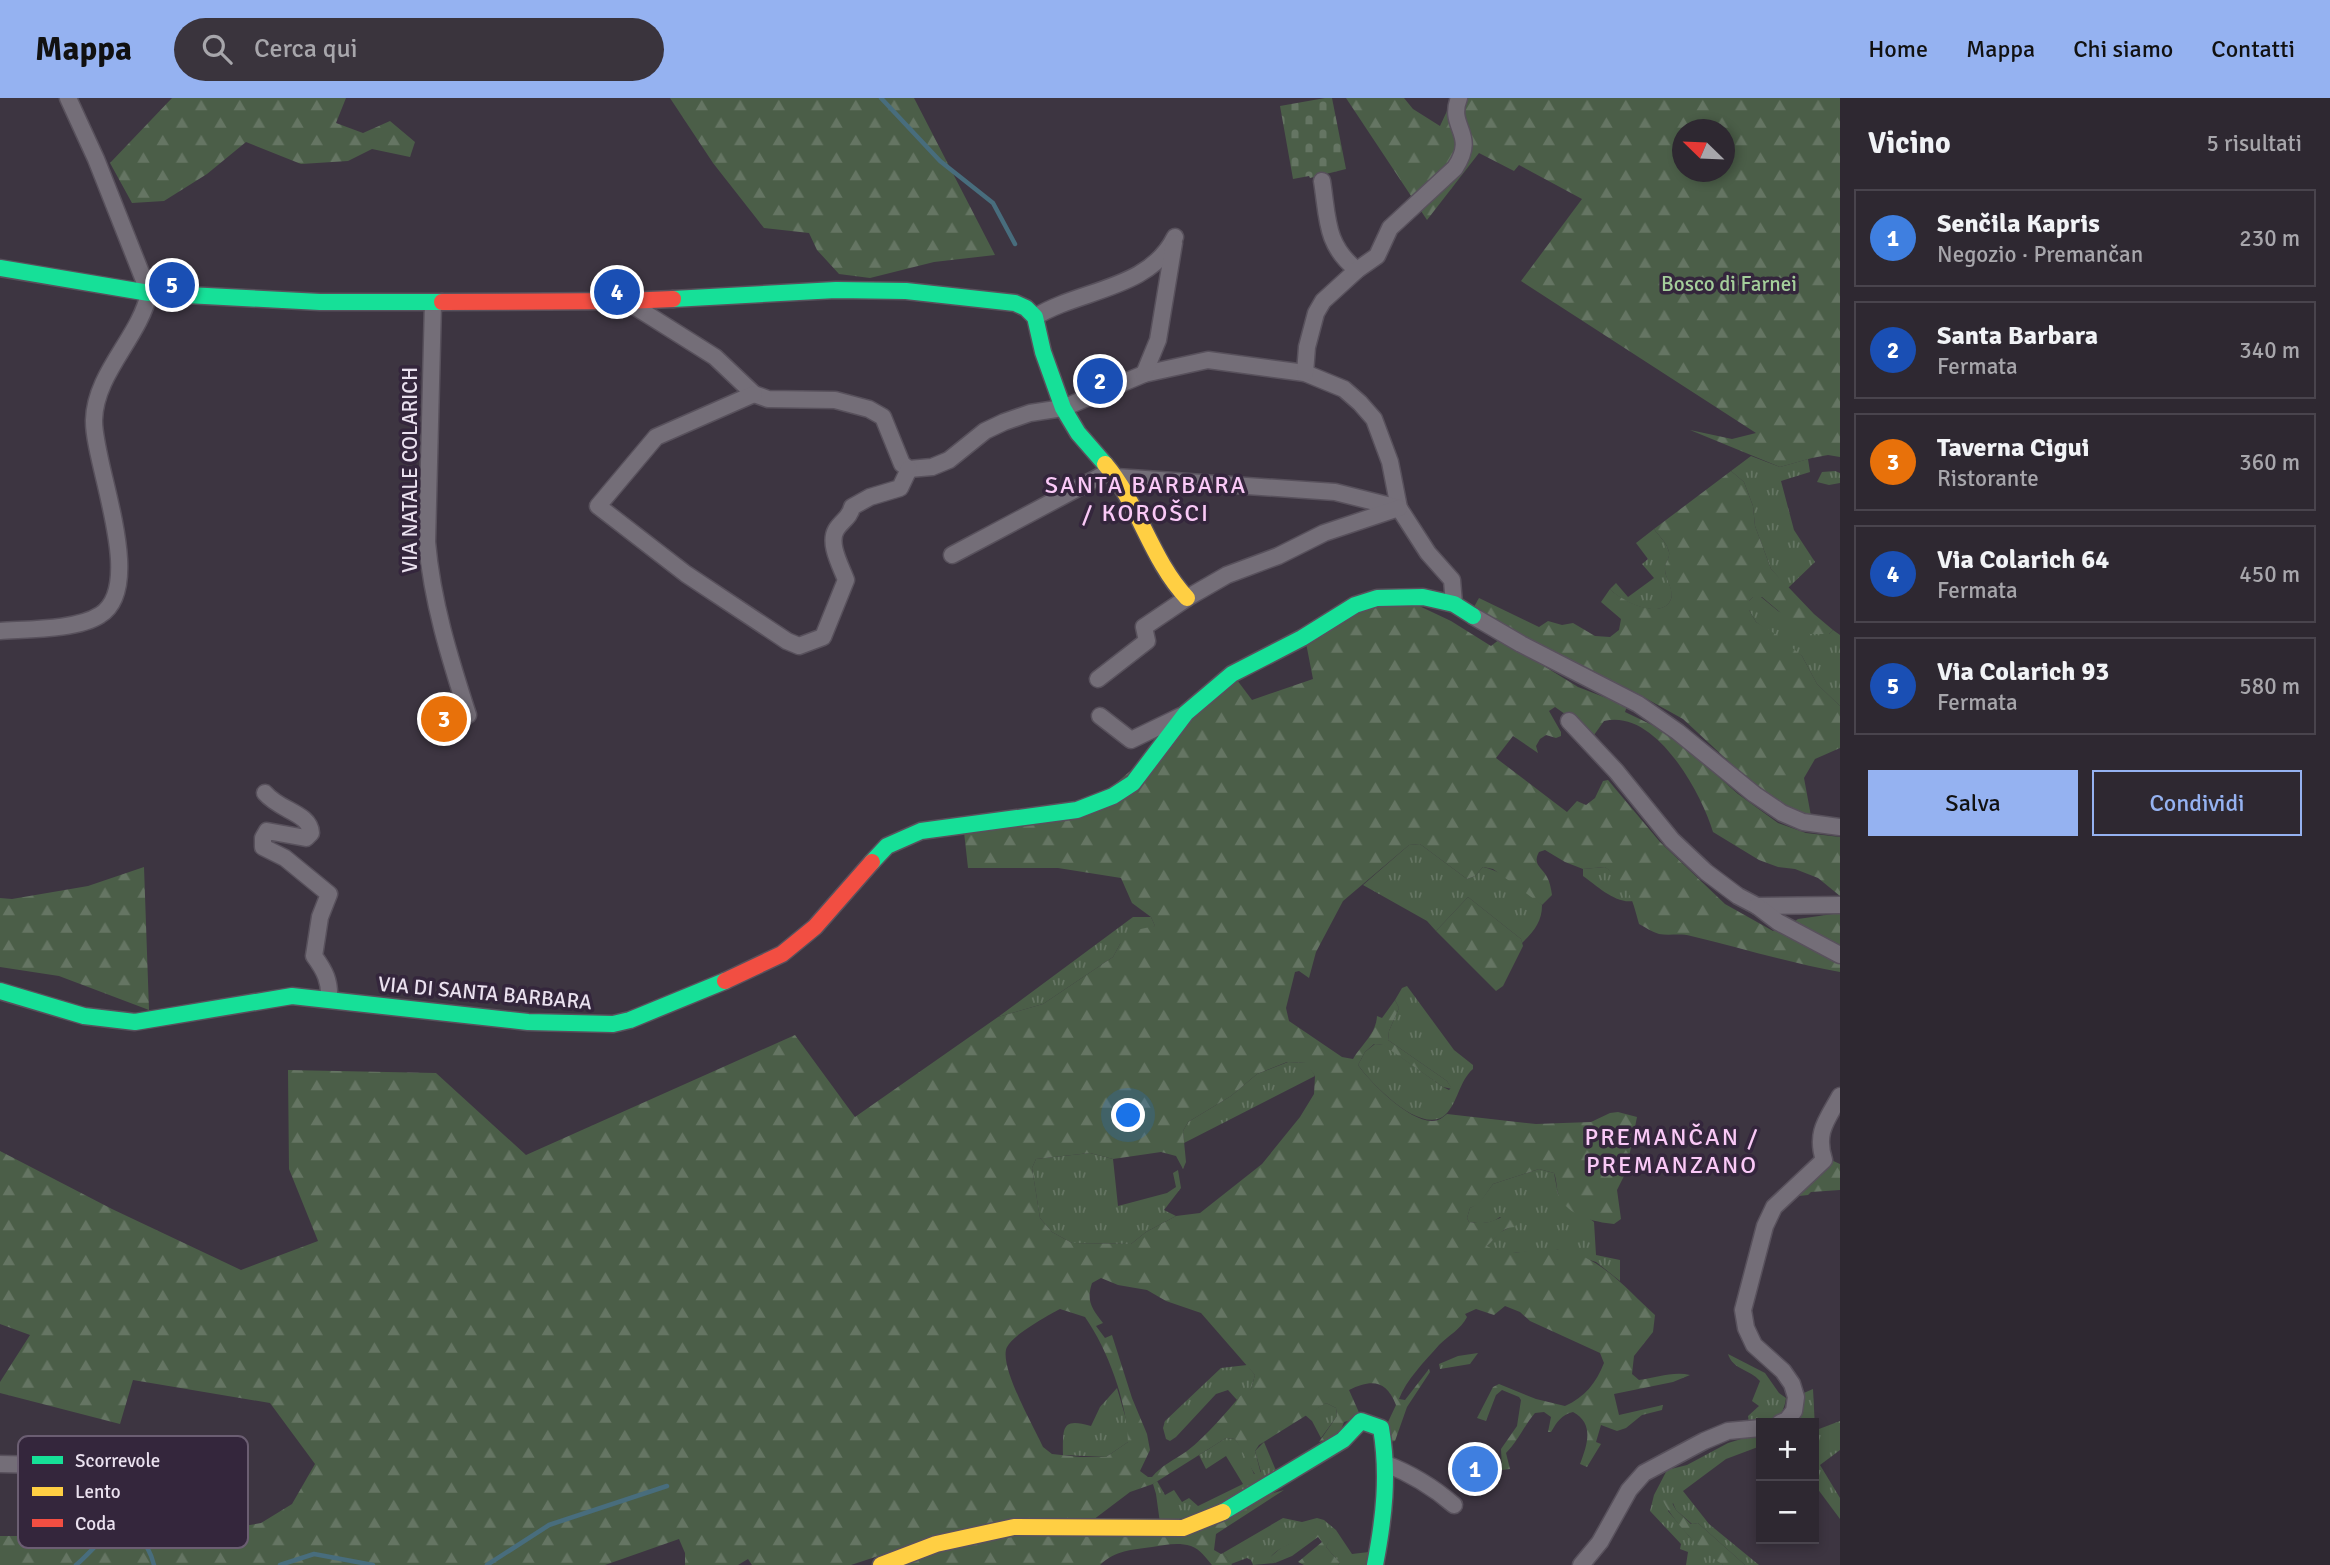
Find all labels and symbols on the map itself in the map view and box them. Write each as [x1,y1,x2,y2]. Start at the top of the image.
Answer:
north arrow [1672,119,1735,182]
pin: 5 [149,259,195,311]
pin: 4 [594,266,640,318]
park label: Bosco di Farnei [1661,271,1797,297]
pin: 2 [1077,355,1123,407]
street label: VIA NATALE COLARICH [397,367,423,573]
district label: SANTA BARBARA / KOROŠCI [1045,470,1247,528]
pin: 3 [421,693,467,745]
street label: VIA DI SANTA BARBARA [377,971,593,1015]
your location [1111,1098,1145,1132]
district label: PREMANČAN / PREMANZANO [1585,1122,1759,1180]
legend [18,1436,248,1548]
pin: 1 [1452,1443,1498,1495]
text: Scorrevole [75,1449,160,1473]
text: Lento [75,1480,121,1504]
text: Coda [75,1512,116,1536]

